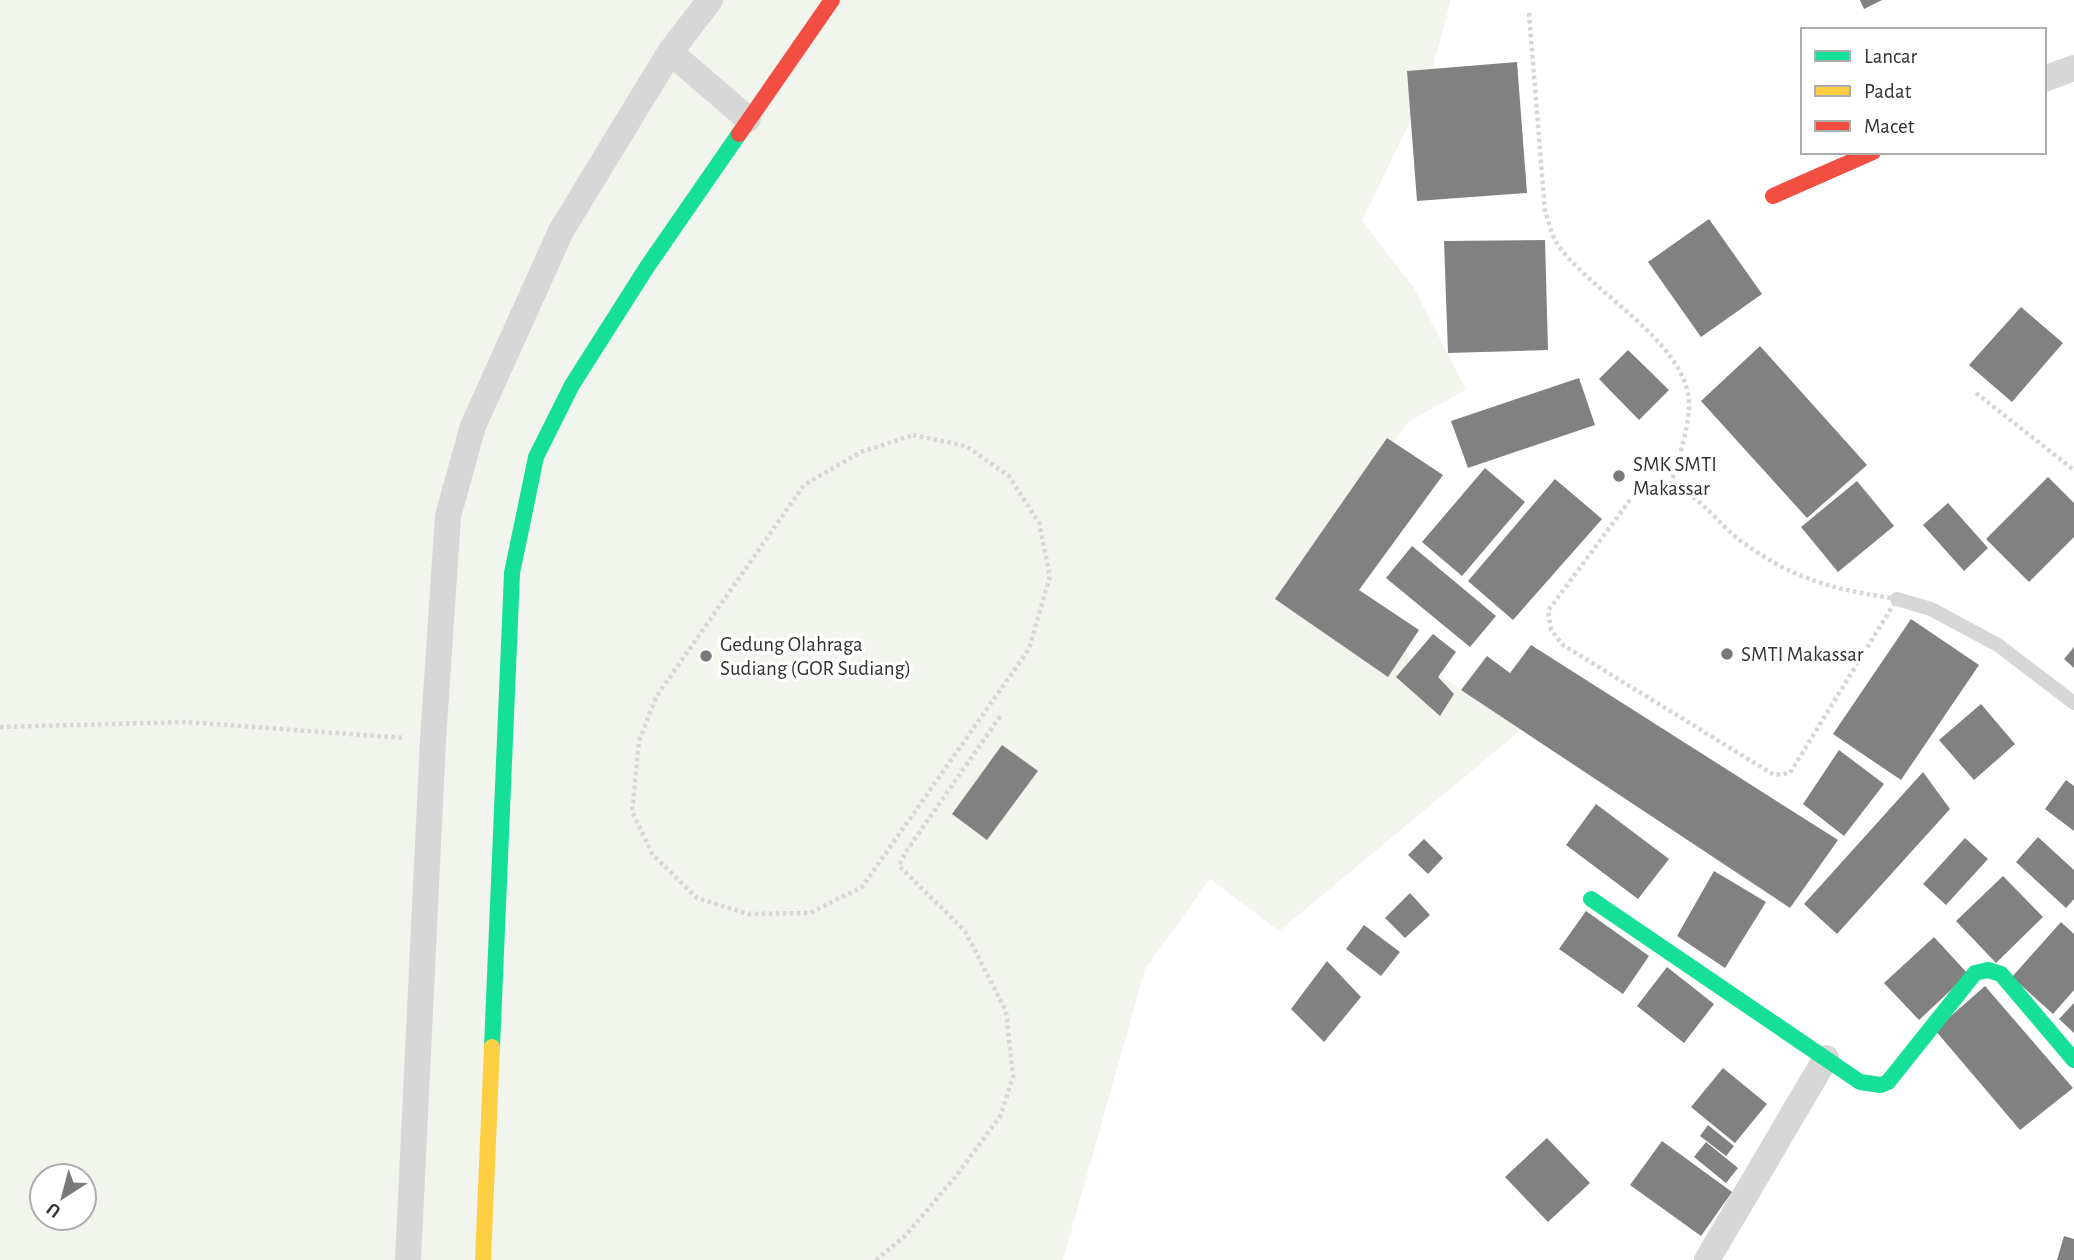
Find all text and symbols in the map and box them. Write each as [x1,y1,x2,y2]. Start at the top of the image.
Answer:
legend [1801,28,2046,154]
text: Lancar [1864,46,1917,67]
text: Padat [1864,81,1912,102]
text: Macet [1864,116,1915,137]
place label: SMK SMTI Makassar [1633,454,1717,499]
marker: SMK SMTI Makassar [1611,468,1627,484]
place label: Gedung Olahraga Sudiang (GOR Sudiang) [720,634,911,679]
place label: SMTI Makassar [1741,644,1864,665]
marker: SMTI Makassar [1719,646,1735,662]
marker: Gedung Olahraga Sudiang (GOR Sudiang) [698,648,714,664]
north arrow [28,1162,98,1232]
text: U [43,1198,64,1221]

